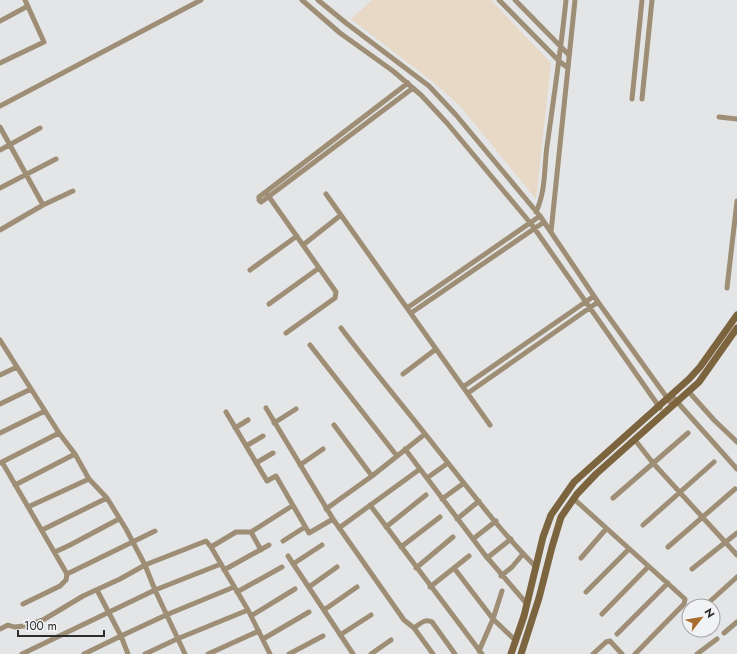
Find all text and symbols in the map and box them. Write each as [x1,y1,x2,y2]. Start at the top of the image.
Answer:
north arrow [681,598,721,638]
text: N [700,605,719,621]
scale bar [18,612,104,638]
text: 100 m [24,617,57,635]

